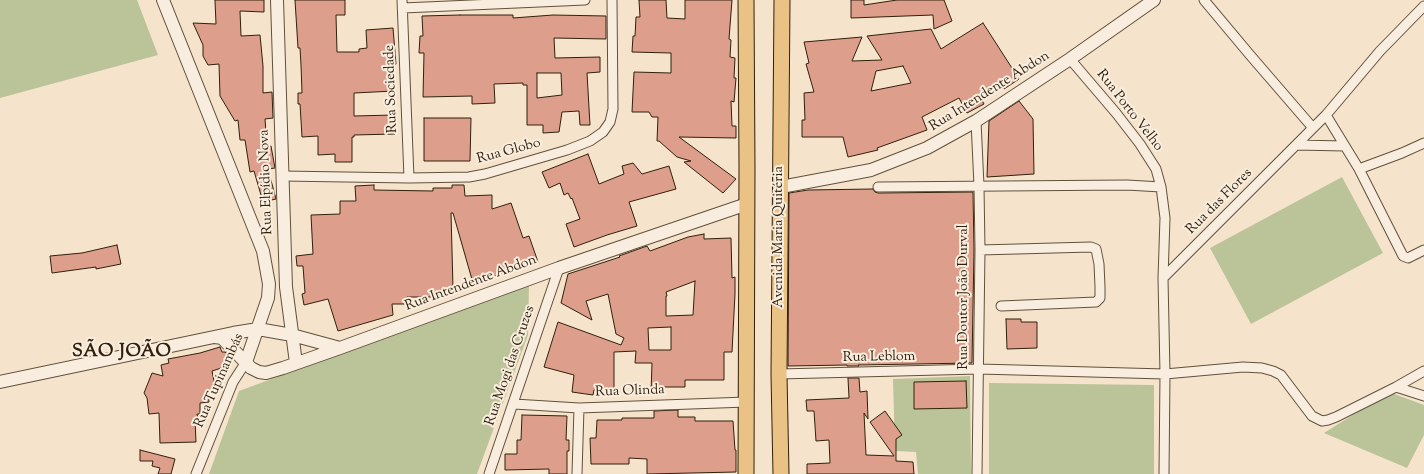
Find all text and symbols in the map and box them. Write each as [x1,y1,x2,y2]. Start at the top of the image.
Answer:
street label: Rua Sociedade [382,45,402,133]
street label: Rua Intendente Abdon [927,48,1053,136]
street label: Rua Porto Velho [1092,67,1166,155]
street label: Rua Elpídio Nova [257,129,277,235]
street label: Rua Globo [475,135,543,169]
street label: Rua das Flores [1183,165,1257,239]
street label: Avenida Maria Quitéria [772,166,788,308]
street label: Rua Doutor João Durval [957,224,973,370]
street label: Rua Intendente Abdon [403,252,539,316]
street label: Rua Mogi das Cruzes [483,304,539,428]
street label: Rua Tupinambás [192,331,248,431]
district label: SÃO JOÃO [72,342,172,364]
street label: Rua Leblom [843,349,915,367]
street label: Rua Olinda [595,382,665,402]

